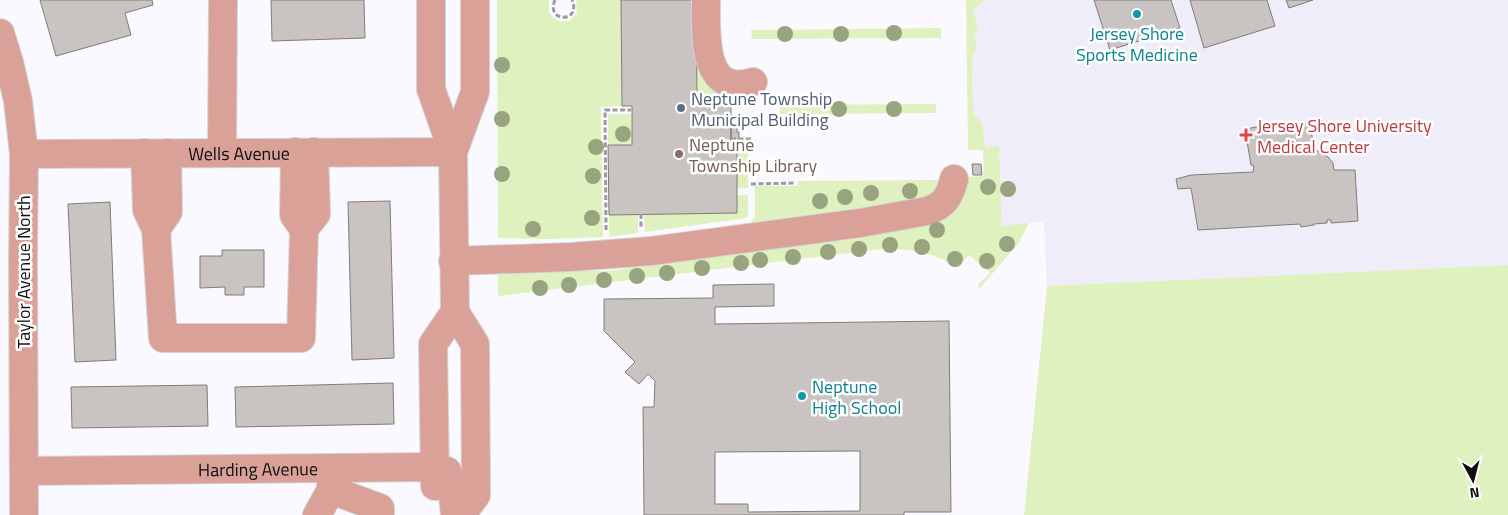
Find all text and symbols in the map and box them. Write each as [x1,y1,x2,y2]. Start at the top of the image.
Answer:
marker: Jersey Shore Sports Medicine [1131,8,1143,20]
place label: Jersey Shore Sports Medicine [1076,20,1198,68]
place label: Neptune Township Municipal Building [691,85,832,133]
marker: Neptune Township Municipal Building [675,102,687,114]
place label: Jersey Shore University Medical Center [1257,112,1432,160]
marker: Jersey Shore University Medical Center [1239,128,1253,142]
place label: Neptune Township Library [689,131,818,179]
street label: Wells Avenue [188,139,290,167]
marker: Neptune Township Library [673,148,685,160]
street label: Taylor Avenue North [10,195,37,349]
place label: Neptune High School [812,373,901,421]
marker: Neptune High School [796,390,808,402]
street label: Harding Avenue [198,455,318,483]
north arrow [1448,455,1498,505]
text: N [1469,482,1481,504]

